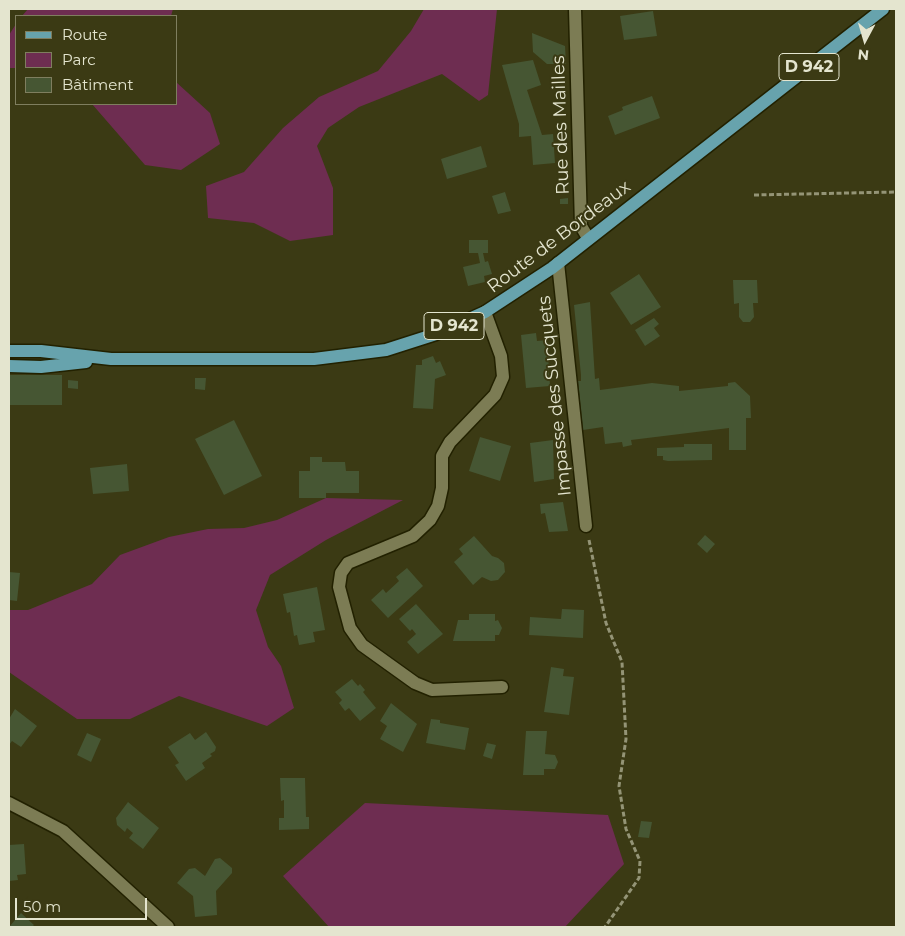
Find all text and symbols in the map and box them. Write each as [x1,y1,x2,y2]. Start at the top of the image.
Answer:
legend [15,15,178,105]
north arrow [840,15,890,65]
text: Route [62,25,107,44]
text: N [857,45,870,64]
text: Parc [62,50,96,69]
road number: D 942 [779,54,839,80]
street label: Rue des Mailles [548,55,574,195]
text: Bâtiment [62,75,134,94]
street label: Route de Bordeaux [483,176,635,298]
street label: Impasse des Sucquets [534,295,576,497]
road number: D 942 [424,312,484,340]
scale bar [18,888,150,920]
text: 50 m [23,897,61,916]

